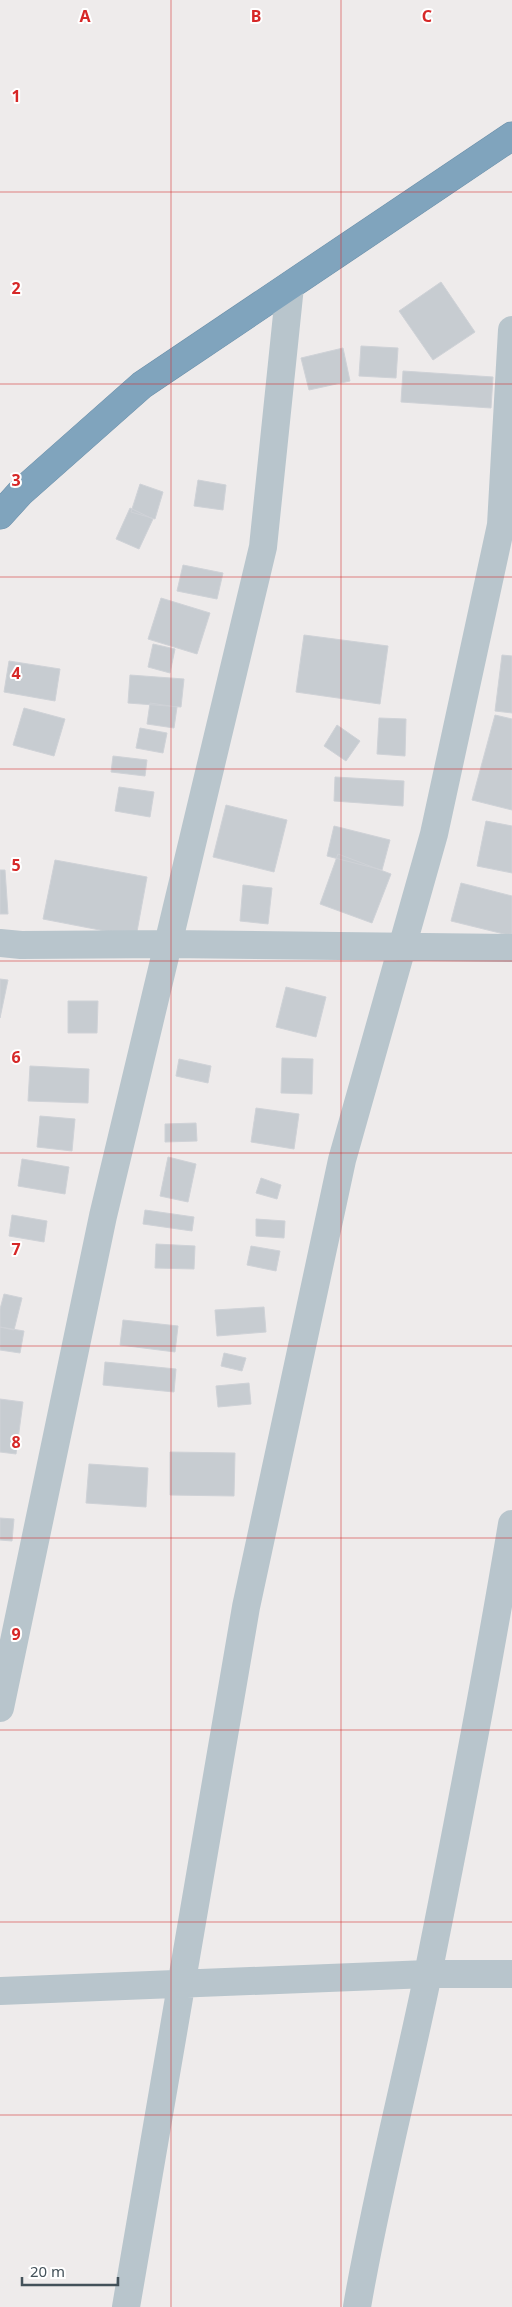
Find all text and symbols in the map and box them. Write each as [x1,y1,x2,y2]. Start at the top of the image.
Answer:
text: A [79,5,91,27]
text: B [251,5,261,27]
text: C [422,5,432,27]
text: 1 [11,85,21,107]
text: 2 [11,277,21,299]
text: 3 [11,469,21,491]
text: 4 [11,662,21,684]
text: 5 [11,854,21,876]
text: 6 [11,1046,21,1068]
text: 7 [11,1238,21,1260]
text: 8 [11,1431,21,1453]
text: 9 [11,1623,21,1645]
scale bar [22,2254,119,2286]
text: 20 m [30,2261,65,2281]

